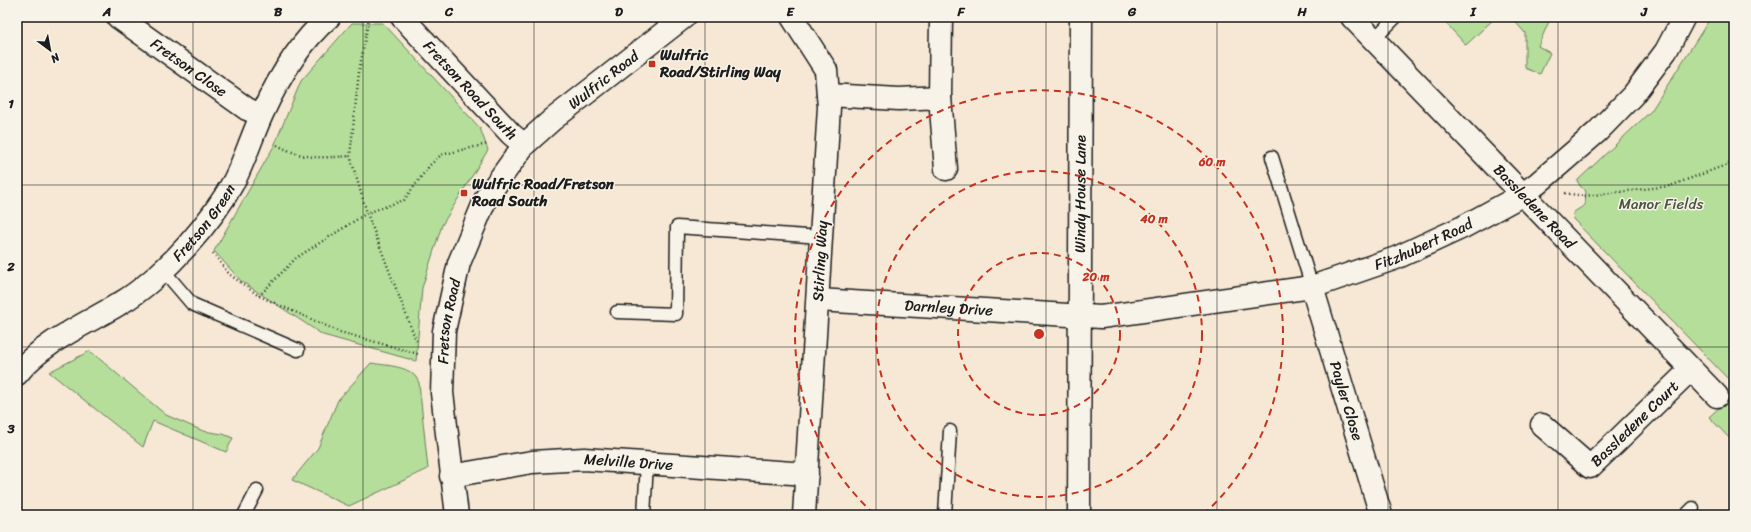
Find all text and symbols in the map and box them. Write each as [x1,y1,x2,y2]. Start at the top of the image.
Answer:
text: A [102,0,111,23]
text: B [274,0,283,23]
text: C [444,0,454,23]
text: D [615,0,623,23]
text: E [786,0,795,23]
text: F [956,0,965,23]
text: G [1127,0,1137,23]
text: H [1296,0,1307,23]
text: I [1469,0,1477,23]
text: J [1640,0,1648,23]
north arrow [30,30,70,70]
street label: Fretson Close [145,31,233,104]
street label: Fretson Road South [417,34,523,147]
place label: Wulfric Road/Stirling Way [659,42,781,85]
street label: Wulfric Road [562,43,645,116]
text: N [46,47,64,68]
marker: Wulfric Road/Stirling Way [647,59,657,69]
text: 1 [8,92,14,115]
street label: Windy House Lane [1067,135,1094,253]
text: 60 m [1198,151,1226,173]
street label: Bassledene Road [1487,158,1583,256]
place label: Wulfric Road/Fretson Road South [471,171,615,214]
street label: Fretson Green [166,179,243,268]
marker: Wulfric Road/Fretson Road South [459,188,469,198]
park label: Manor Fields [1619,191,1703,217]
text: 40 m [1139,208,1168,230]
street label: Fitzhubert Road [1371,211,1479,278]
street label: Stirling Way [805,220,835,302]
text: 2 [6,255,15,278]
text: 20 m [1082,266,1110,288]
street label: Fretson Road [430,275,468,365]
street label: Darnley Drive [904,292,994,324]
centre of rings [1032,327,1046,341]
street label: Payler Close [1322,358,1371,444]
street label: Bassledene Court [1584,374,1685,473]
text: 3 [6,417,15,440]
street label: Melville Drive [583,446,674,478]

